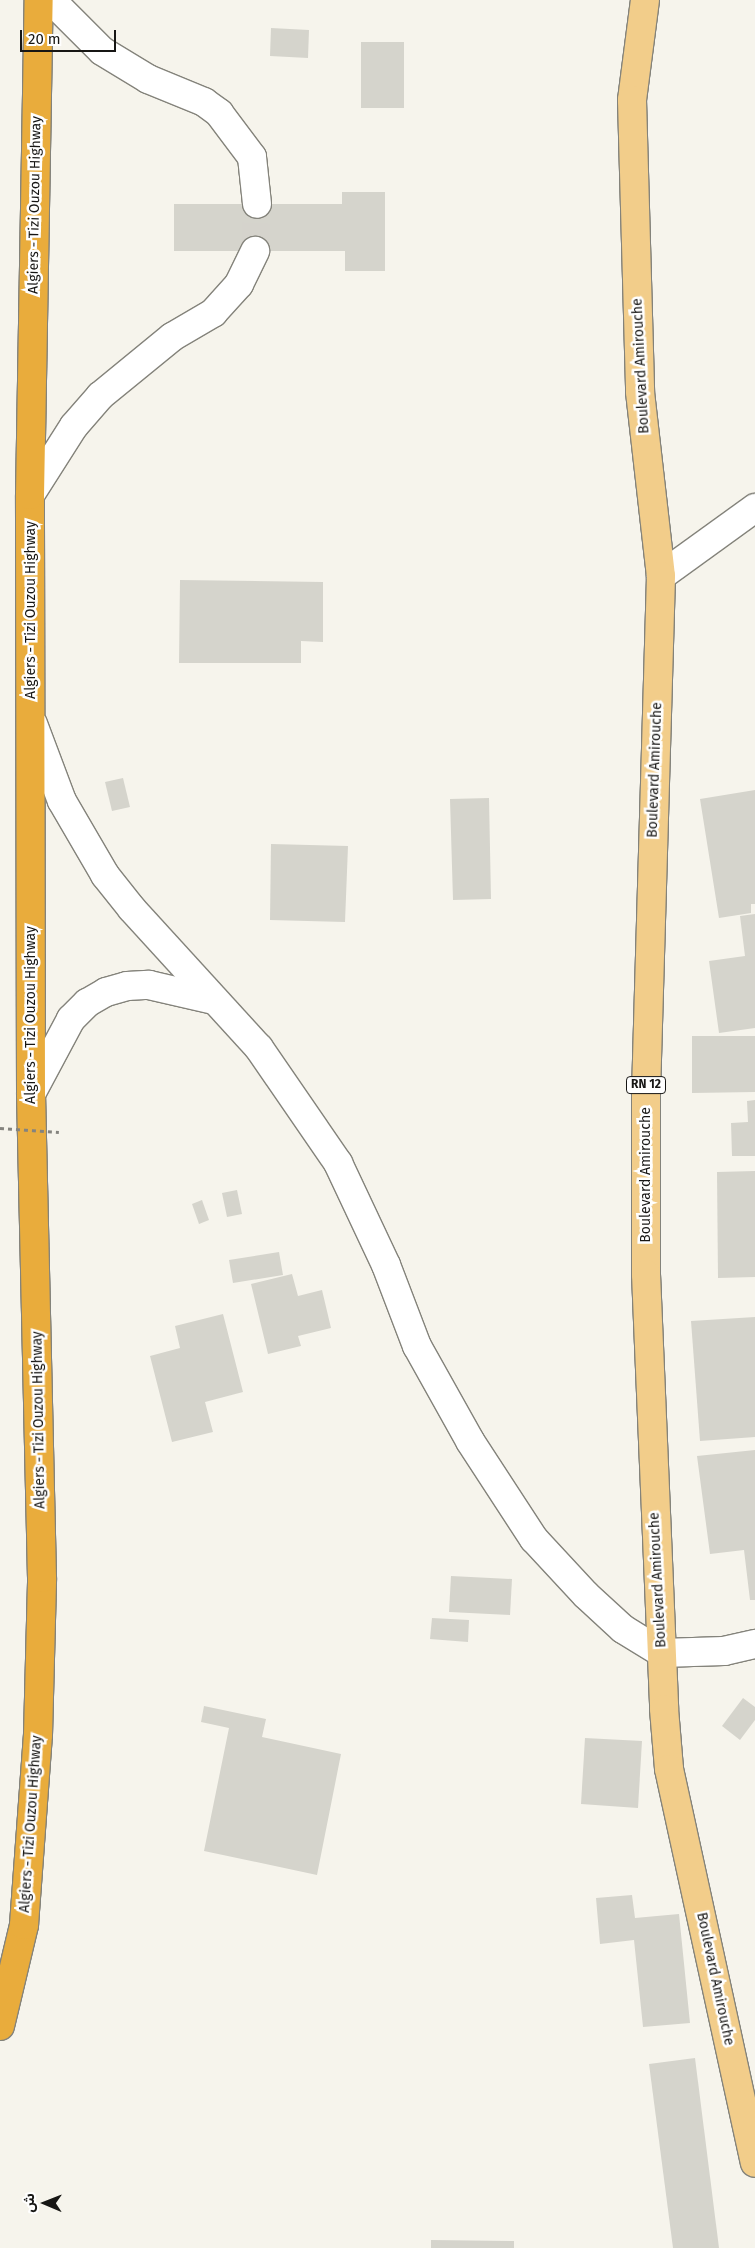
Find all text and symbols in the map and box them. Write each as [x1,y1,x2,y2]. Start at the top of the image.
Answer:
scale bar [22,20,119,52]
text: 20 m [28,30,61,48]
street label: Algiers - Tizi Ouzou Highway [25,116,45,294]
street label: Boulevard Amirouche [629,298,653,434]
street label: Algiers - Tizi Ouzou Highway [23,521,39,699]
street label: Boulevard Amirouche [644,702,666,838]
street label: Algiers - Tizi Ouzou Highway [23,926,39,1104]
road number: RN 12 [626,1076,666,1094]
street label: Boulevard Amirouche [638,1107,654,1243]
street label: Algiers - Tizi Ouzou Highway [29,1331,49,1509]
street label: Boulevard Amirouche [646,1512,670,1648]
street label: Algiers - Tizi Ouzou Highway [16,1735,46,1913]
street label: Boulevard Amirouche [693,1911,737,2047]
north arrow [20,2178,70,2228]
text: ش [21,2193,38,2212]

